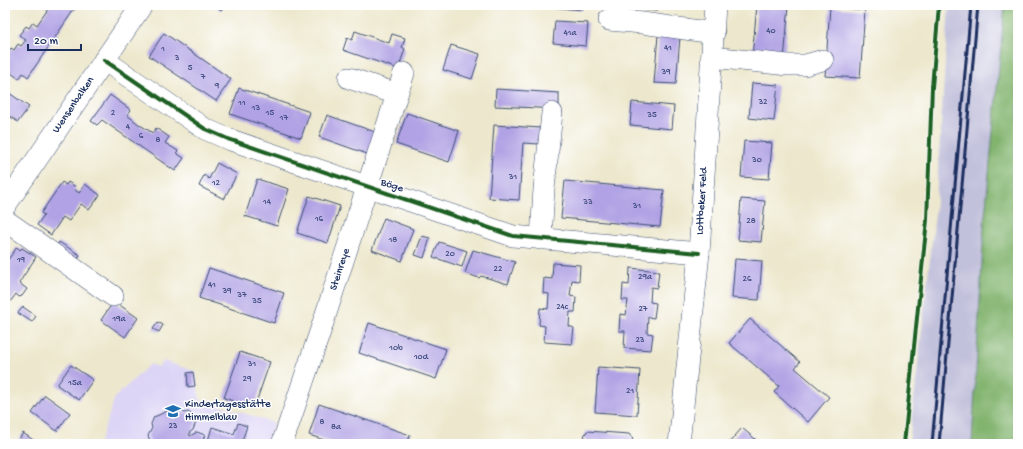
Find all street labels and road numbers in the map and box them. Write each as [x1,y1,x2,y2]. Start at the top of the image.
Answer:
street label: Wensenbalken [50,74,98,136]
street label: Lottbeker Feld [694,166,711,235]
street label: Böge [378,176,405,195]
street label: Steinreye [328,247,353,292]

